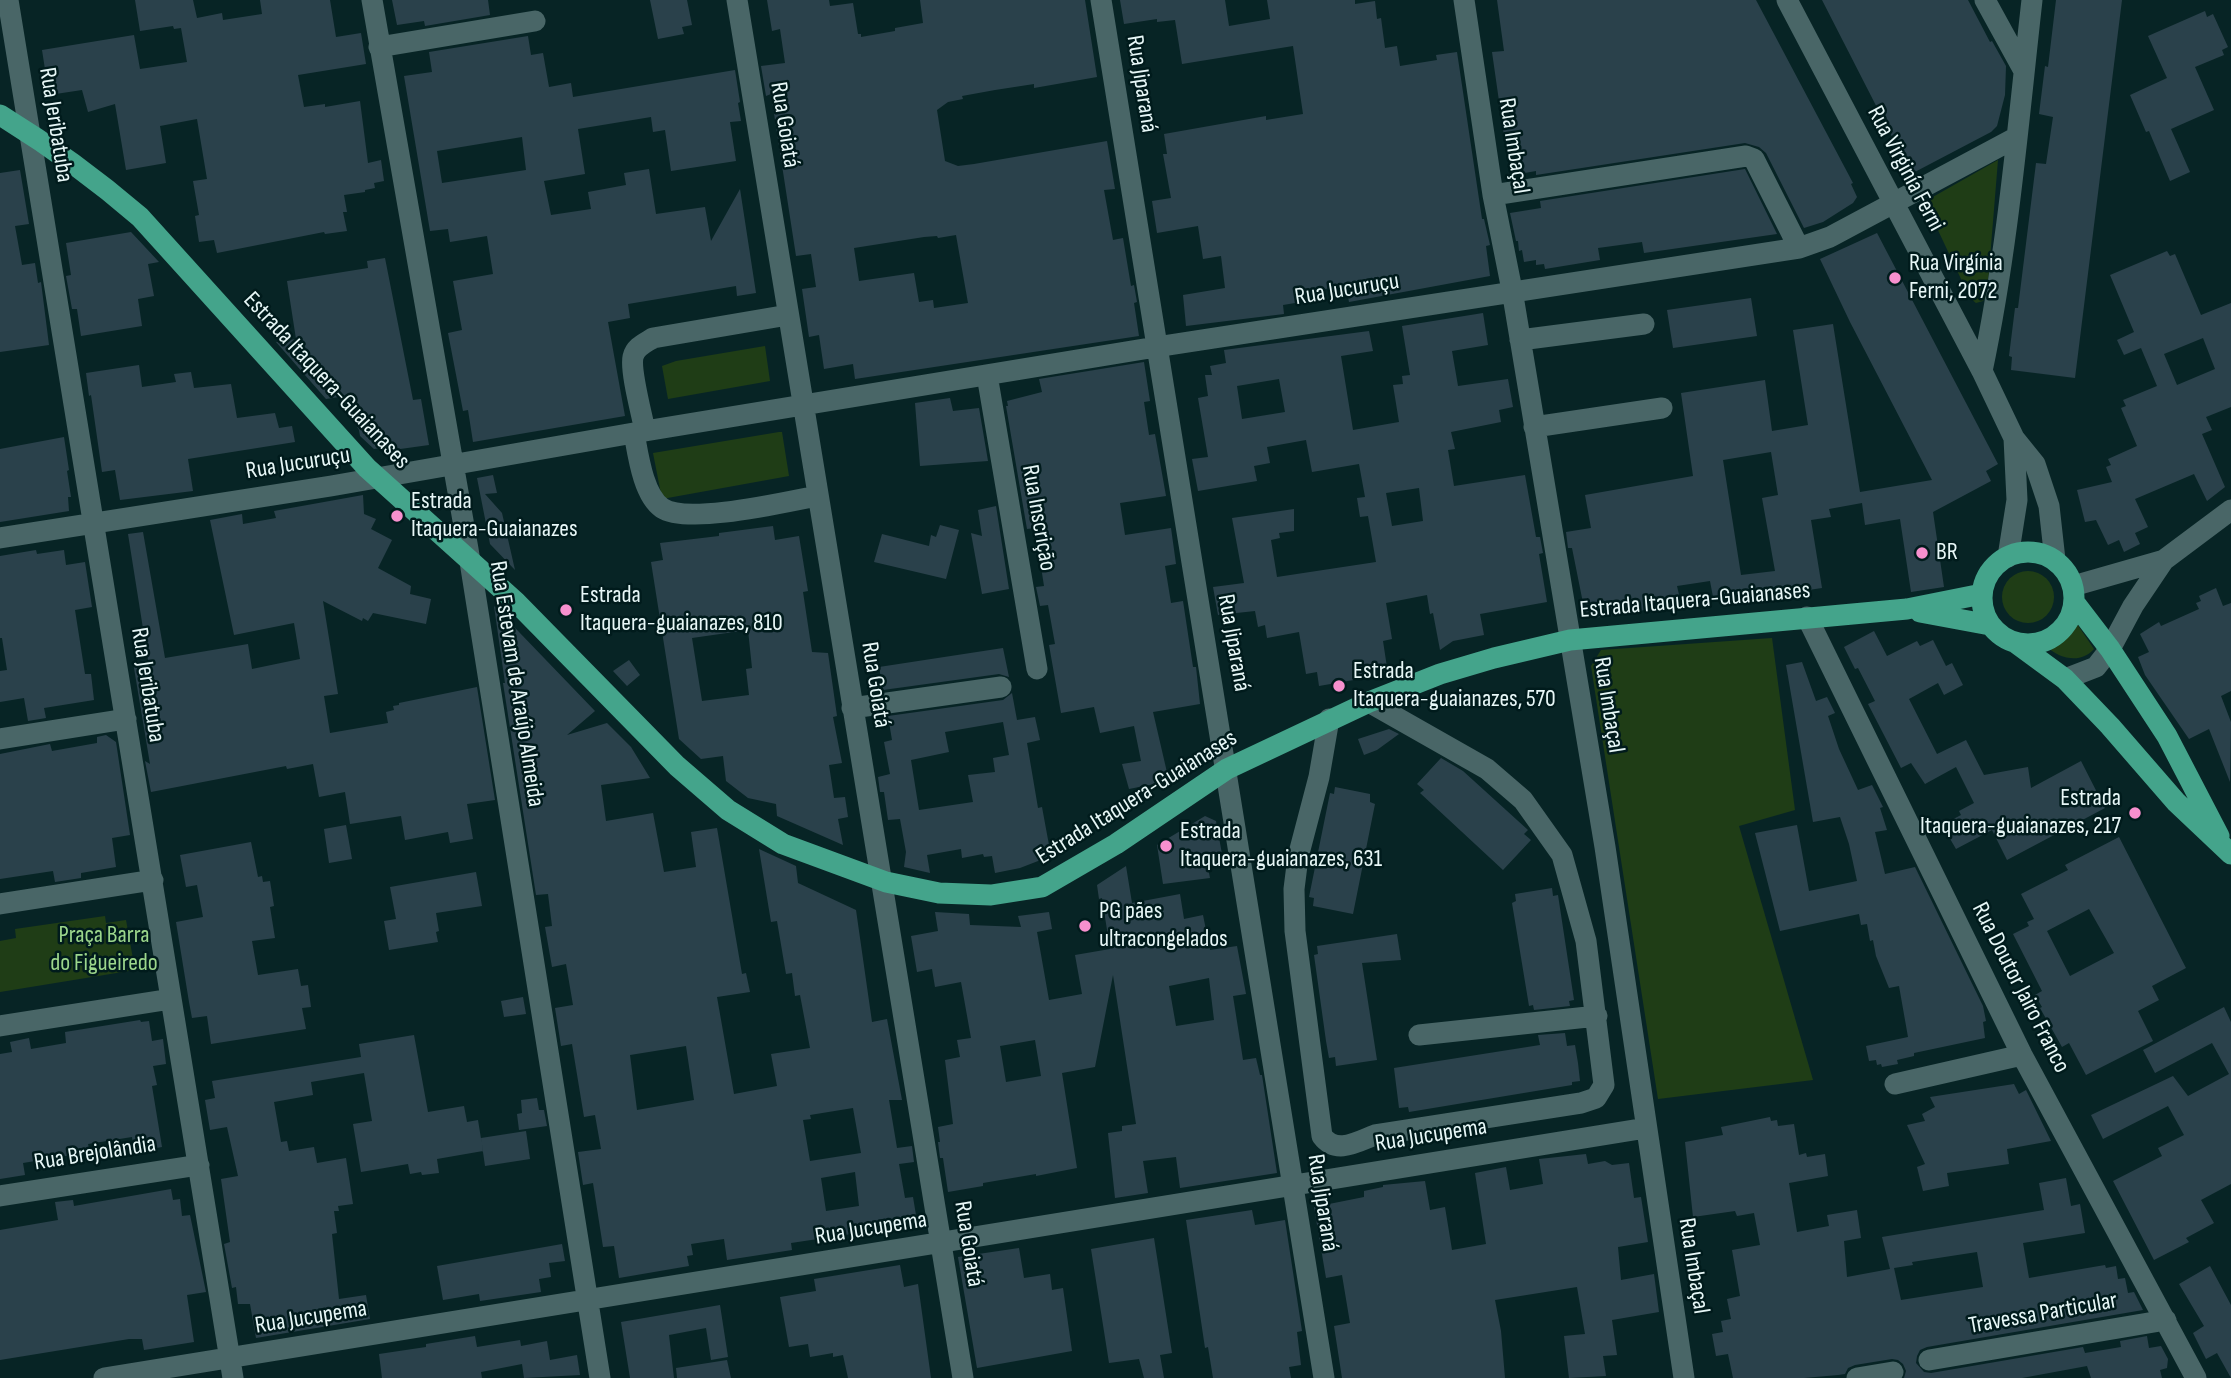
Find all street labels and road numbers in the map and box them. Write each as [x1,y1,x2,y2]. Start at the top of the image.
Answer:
street label: Rua Jiparaná [1119,33,1163,135]
street label: Rua Jeribatuba [32,66,78,184]
street label: Rua Goiatá [763,80,805,170]
street label: Rua Imbaçal [1491,96,1535,196]
street label: Rua Virginía Ferni [1860,102,1950,236]
street label: Rua Jucuruçu [1293,268,1401,312]
street label: Estrada Itaquera-Guaianases [237,287,415,475]
street label: Rua Jucuruçu [244,442,352,486]
street label: Rua Inscrição [1015,463,1061,573]
street label: Rua Estevam de Araújo Almeida [482,559,550,809]
street label: Estrada Itaquera-Guaianases [1578,577,1812,625]
street label: Rua Jiparaná [1210,592,1256,694]
street label: Rua Jeribatuba [124,626,170,744]
street label: Rua Goiatá [854,640,896,730]
street label: Rua Imbaçal [1586,655,1630,755]
street label: Estrada Itaquera-Guaianases [1031,724,1243,872]
street label: Rua Doutor Jairo Franco [1965,898,2075,1078]
street label: Rua Jucupema [1373,1113,1489,1159]
street label: Rua Brejolândia [32,1130,158,1178]
street label: Rua Jiparaná [1300,1152,1344,1254]
street label: Rua Goiatá [947,1199,989,1289]
street label: Rua Jucupema [813,1206,929,1252]
street label: Rua Imbaçal [1671,1216,1715,1316]
street label: Travessa Particular [1966,1287,2120,1341]
street label: Rua Jucupema [253,1295,369,1341]

